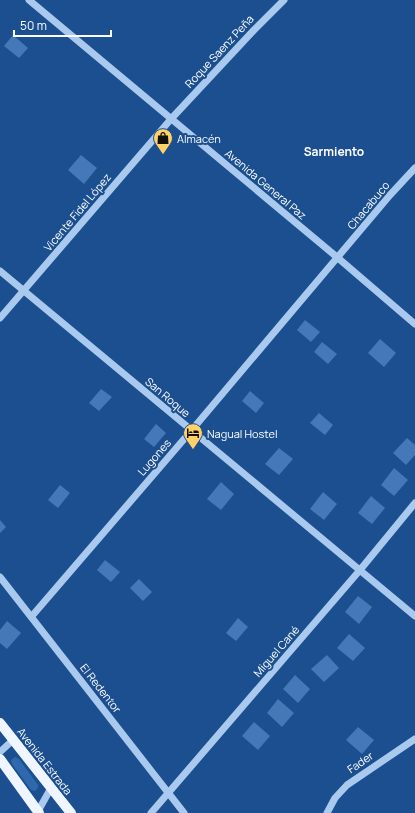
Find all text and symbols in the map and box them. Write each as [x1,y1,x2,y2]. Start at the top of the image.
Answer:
street label: Roque Saenz Peña [181,11,257,91]
scale bar [14,12,111,38]
text: 50 m [20,17,47,34]
shop icon: Almacén [152,127,174,155]
place label: Almacén [177,131,221,146]
district label: Sarmiento [304,143,364,160]
street label: Avenida General Paz [222,145,310,223]
street label: Vicente Fidel López [40,170,114,254]
street label: Chacabuco [344,178,393,232]
street label: San Roque [142,374,194,421]
hotel icon: Nagual Hostel [182,422,204,450]
place label: Nagual Hostel [207,426,278,441]
street label: Lugones [134,435,174,478]
street label: Miguel Cané [250,622,303,680]
street label: El Redentor [77,660,125,716]
street label: Avenida Estrada [14,724,76,798]
street label: Fader [344,748,376,776]

